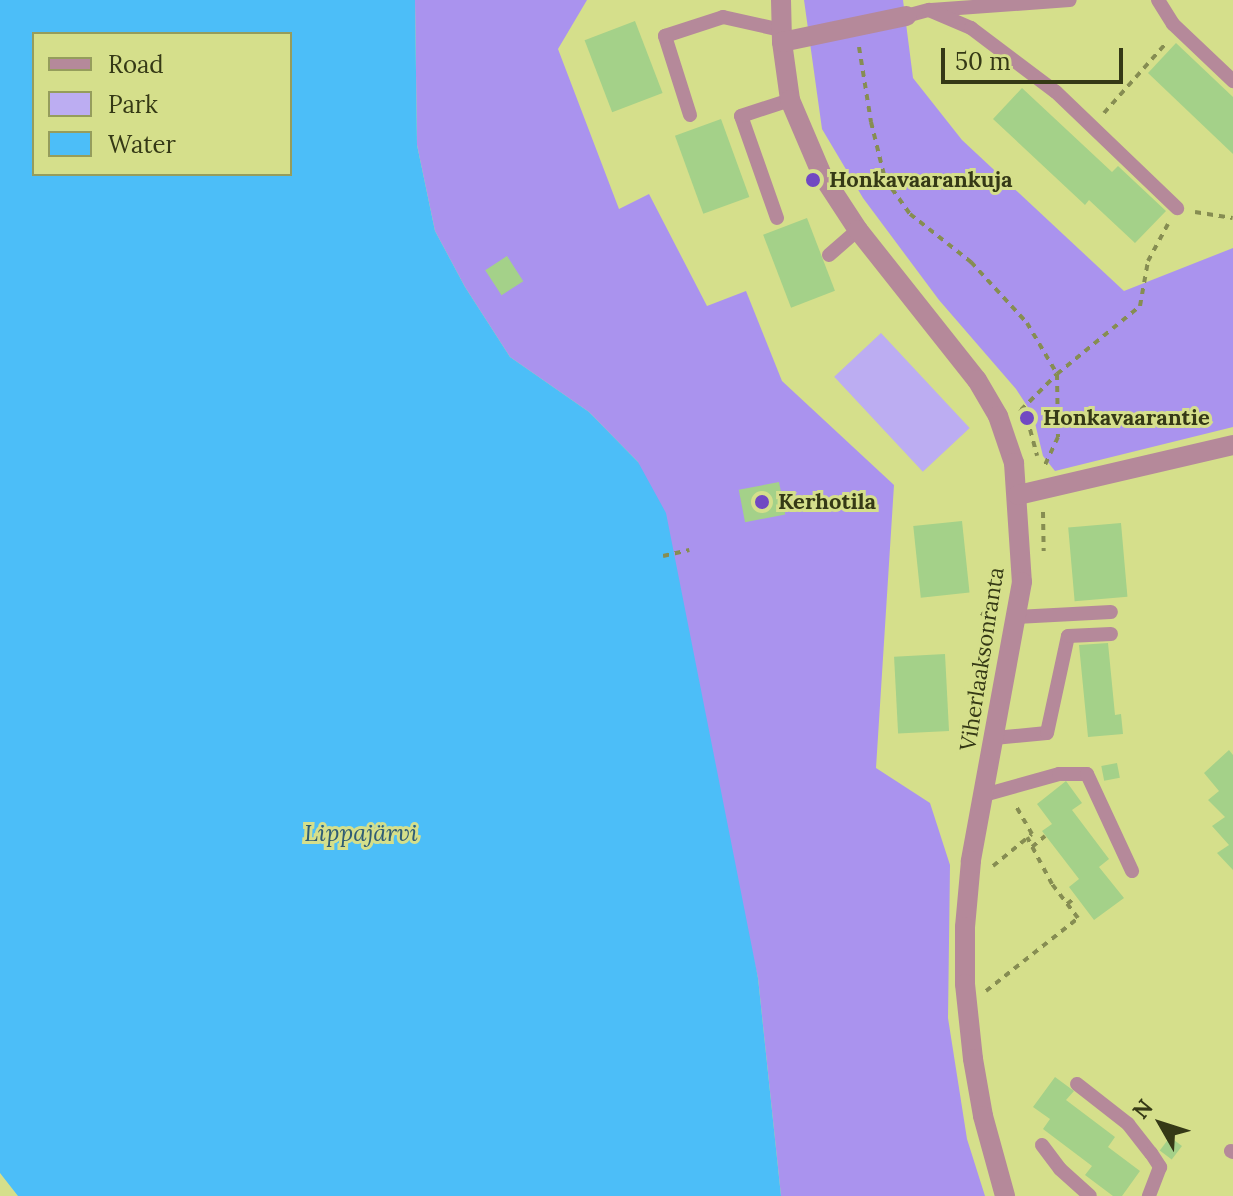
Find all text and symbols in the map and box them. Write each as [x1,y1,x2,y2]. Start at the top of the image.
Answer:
legend [32,32,292,176]
scale bar [945,32,1127,82]
text: 50 m [955,46,1011,77]
text: Road [108,49,164,80]
text: Park [108,89,158,120]
text: Water [108,129,176,160]
place label: Honkavaarankuja [829,167,1013,193]
marker: Honkavaarankuja [804,171,822,189]
place label: Honkavaarantie [1043,405,1210,431]
marker: Honkavaarantie [1018,409,1036,427]
place label: Kerhotila [778,489,876,515]
marker: Kerhotila [753,493,771,511]
street label: Viherlaaksonranta [954,565,1010,753]
water label: Lippajärvi [304,819,418,847]
north arrow [1121,1084,1201,1164]
text: N [1126,1093,1159,1124]

